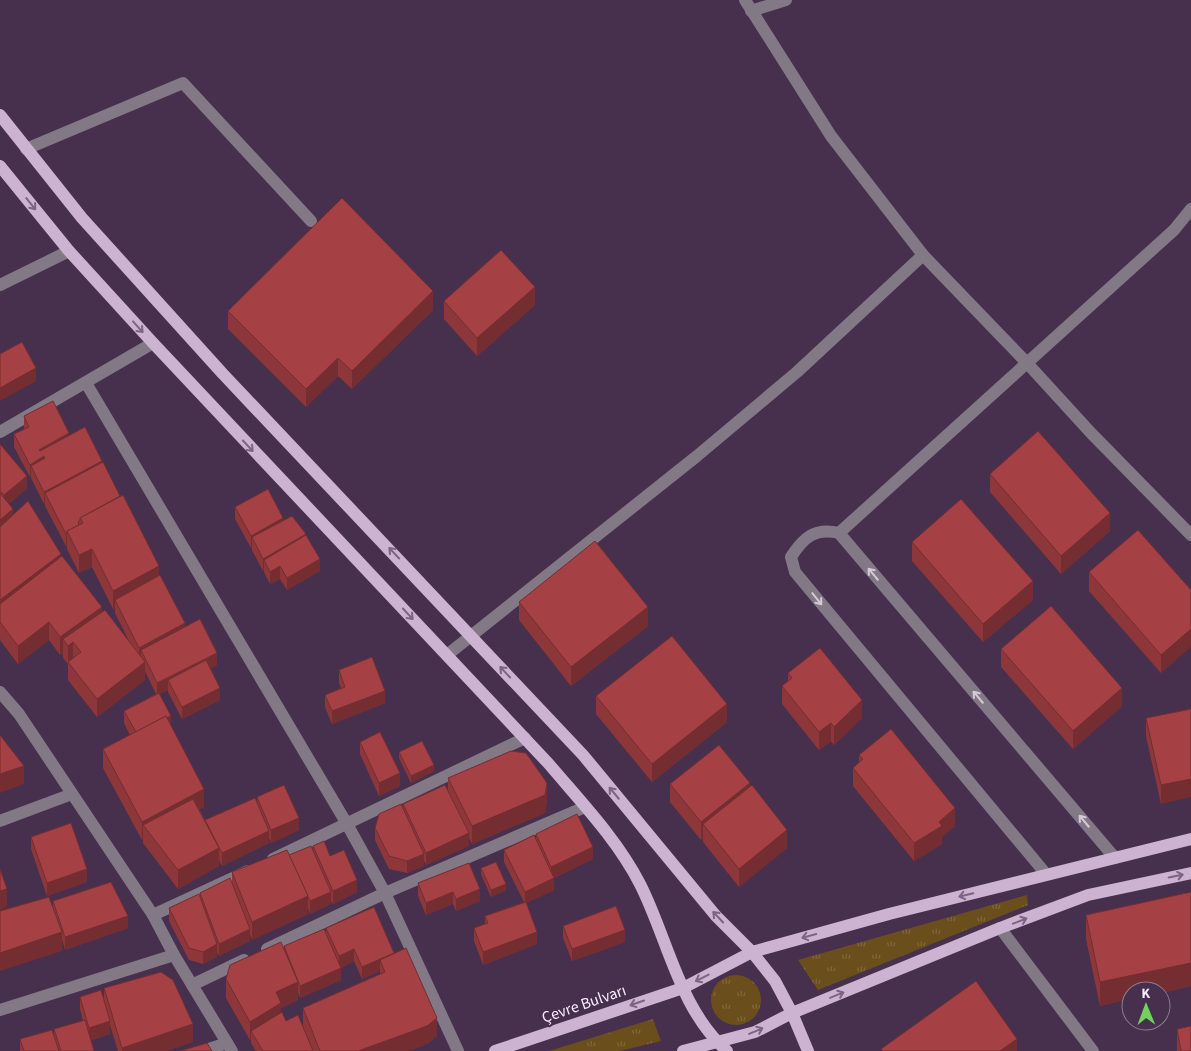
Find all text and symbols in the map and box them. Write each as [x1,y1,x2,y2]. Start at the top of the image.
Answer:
one-way arrow [25,198,36,211]
one-way arrow [132,320,143,333]
one-way arrow [242,439,254,452]
one-way arrow [388,547,400,560]
one-way arrow [867,567,879,580]
one-way arrow [812,592,823,605]
one-way arrow [402,608,414,621]
one-way arrow [499,665,511,678]
one-way arrow [973,691,984,704]
one-way arrow [608,786,619,799]
one-way arrow [1078,815,1089,828]
one-way arrow [1168,871,1184,881]
one-way arrow [958,890,974,900]
one-way arrow [712,911,724,924]
one-way arrow [1012,916,1027,925]
one-way arrow [801,932,817,942]
one-way arrow [695,974,710,983]
street label: Çevre Bulvarı [539,979,629,1029]
north arrow [1121,981,1171,1031]
text: K [1141,984,1151,1004]
one-way arrow [829,990,844,999]
one-way arrow [630,999,645,1008]
one-way arrow [748,1026,763,1035]

